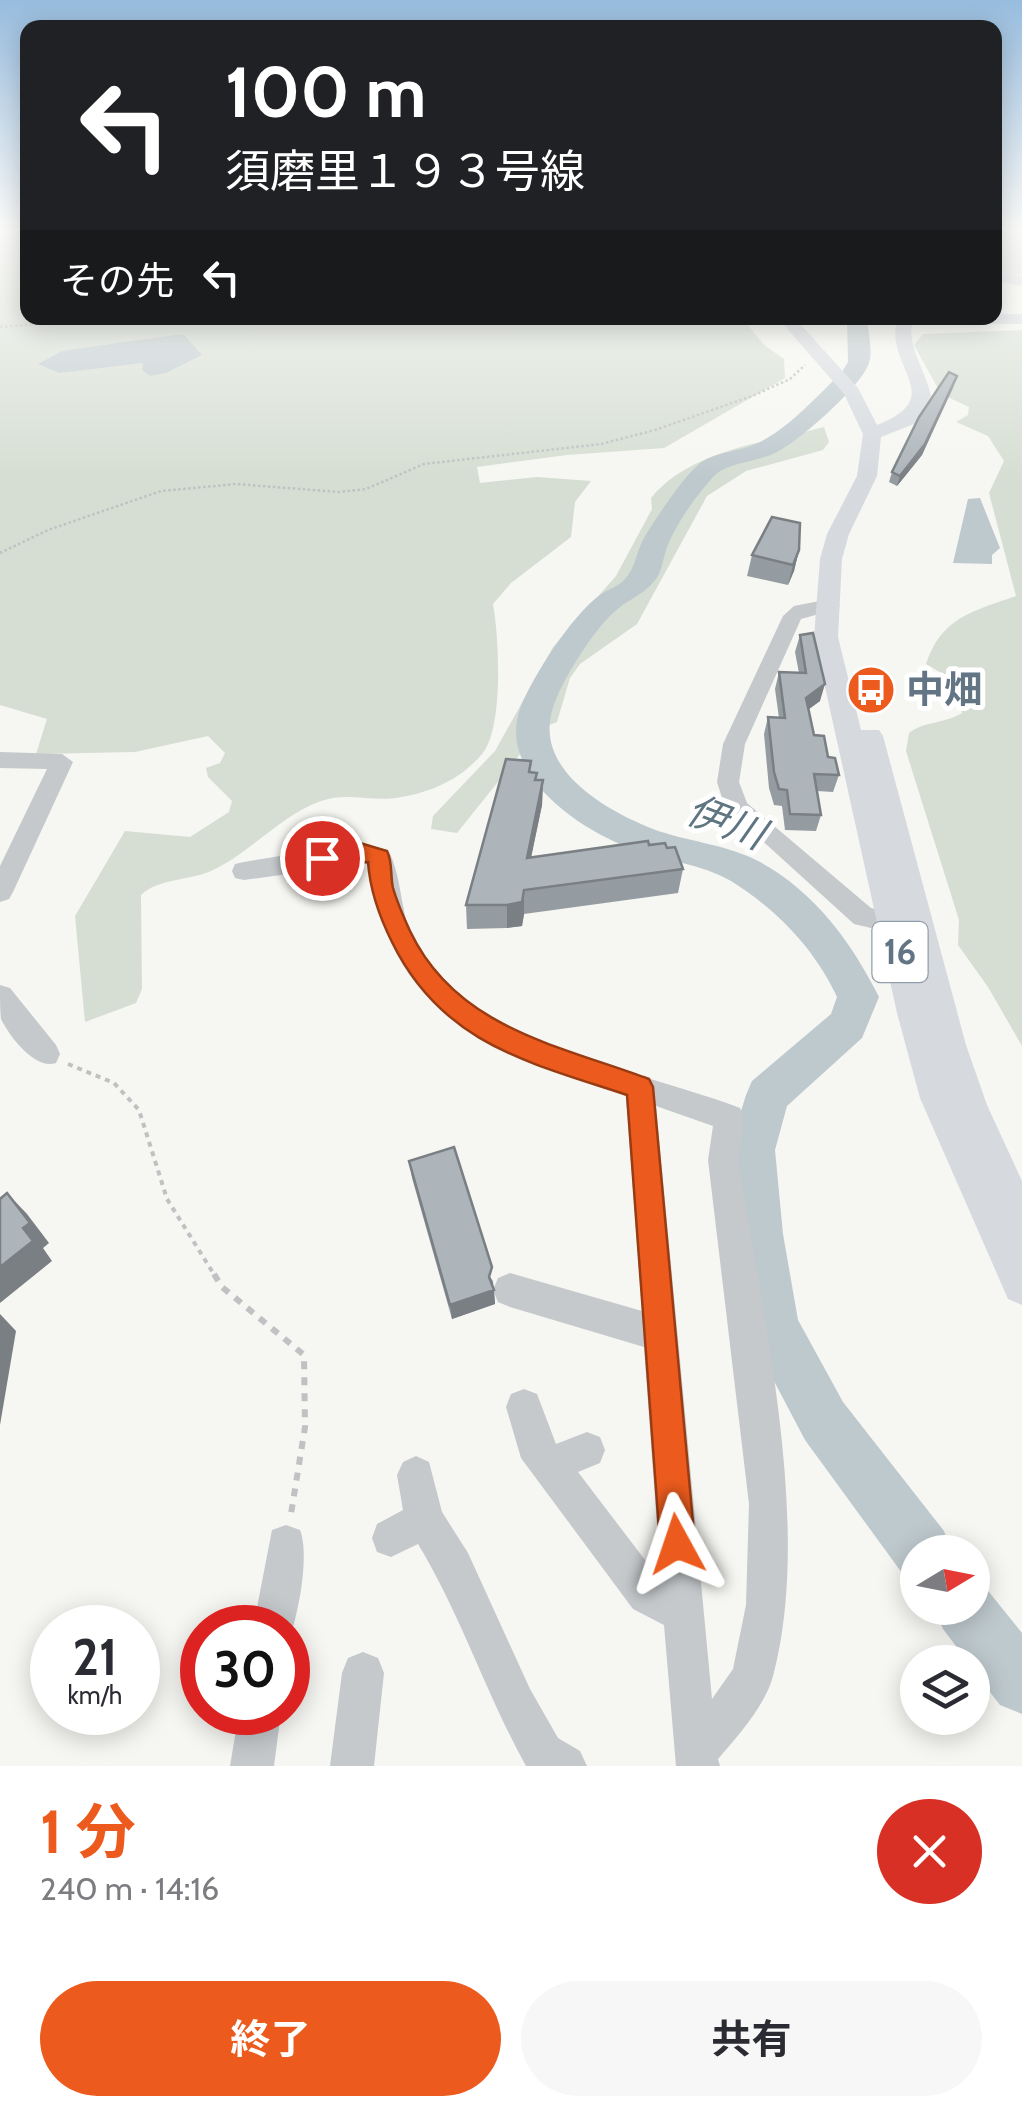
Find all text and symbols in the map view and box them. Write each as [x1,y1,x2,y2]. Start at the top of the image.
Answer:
text: 100 m [225,49,426,135]
icon: left [60,60,190,190]
text: 須磨里１９３号線 [225,144,585,198]
icon: left [194,250,249,305]
text: その先 [60,257,174,304]
bus stop icon: 中畑 [845,664,897,716]
place label: 中畑 [906,666,982,713]
water label: 伊川 [680,784,776,860]
pin [280,816,365,901]
icon: arrive [295,831,350,886]
road number: 16 [872,922,928,982]
position arrow [625,1492,729,1596]
north arrow [900,1535,990,1625]
map controls [900,1535,990,1735]
speed limit sign: 30 [180,1605,310,1735]
text: 21 [73,1627,117,1688]
button: layers [900,1645,990,1735]
text: km/h [68,1680,122,1710]
text: 1 分 [40,1795,136,1868]
button: close [877,1799,982,1904]
text: 240 m · 14:16 [40,1869,219,1908]
button: 終了 [40,1981,501,2096]
button: 共有 [521,1981,982,2096]

